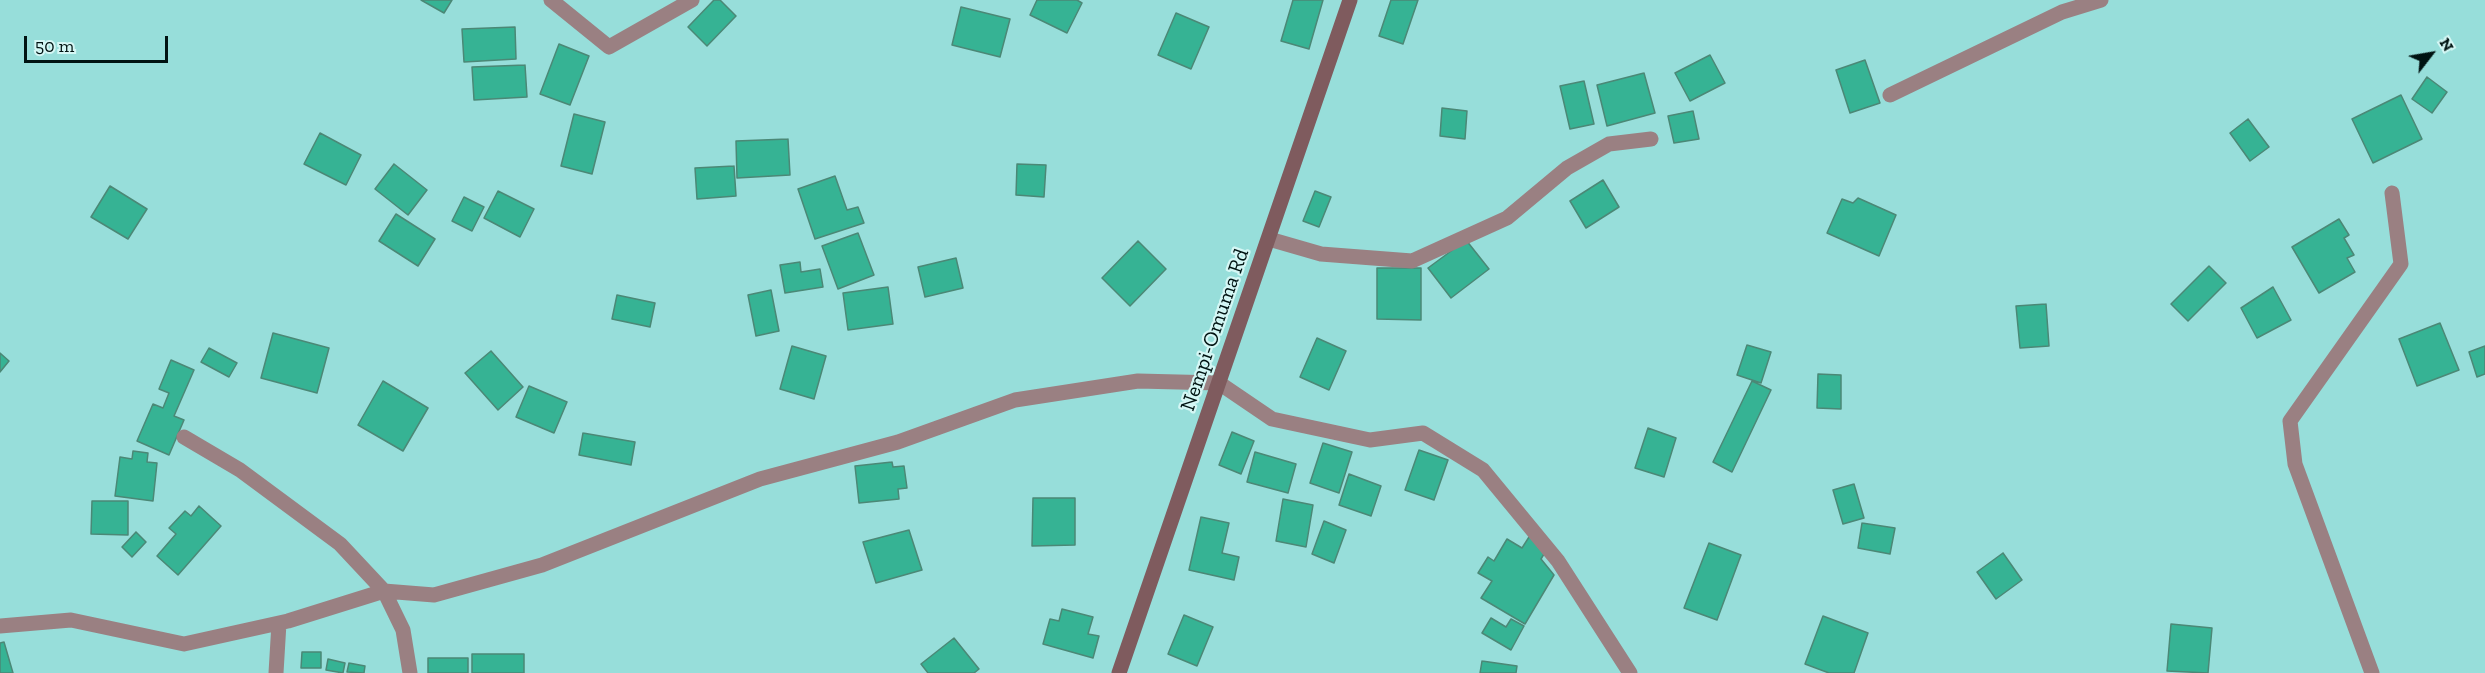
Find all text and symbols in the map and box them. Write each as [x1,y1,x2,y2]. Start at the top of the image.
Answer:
scale bar [27,24,171,62]
north arrow [2401,24,2461,84]
text: N [2436,34,2458,55]
text: 50 m [35,35,74,57]
street label: Nempi-Omuma Rd [1175,246,1255,414]

